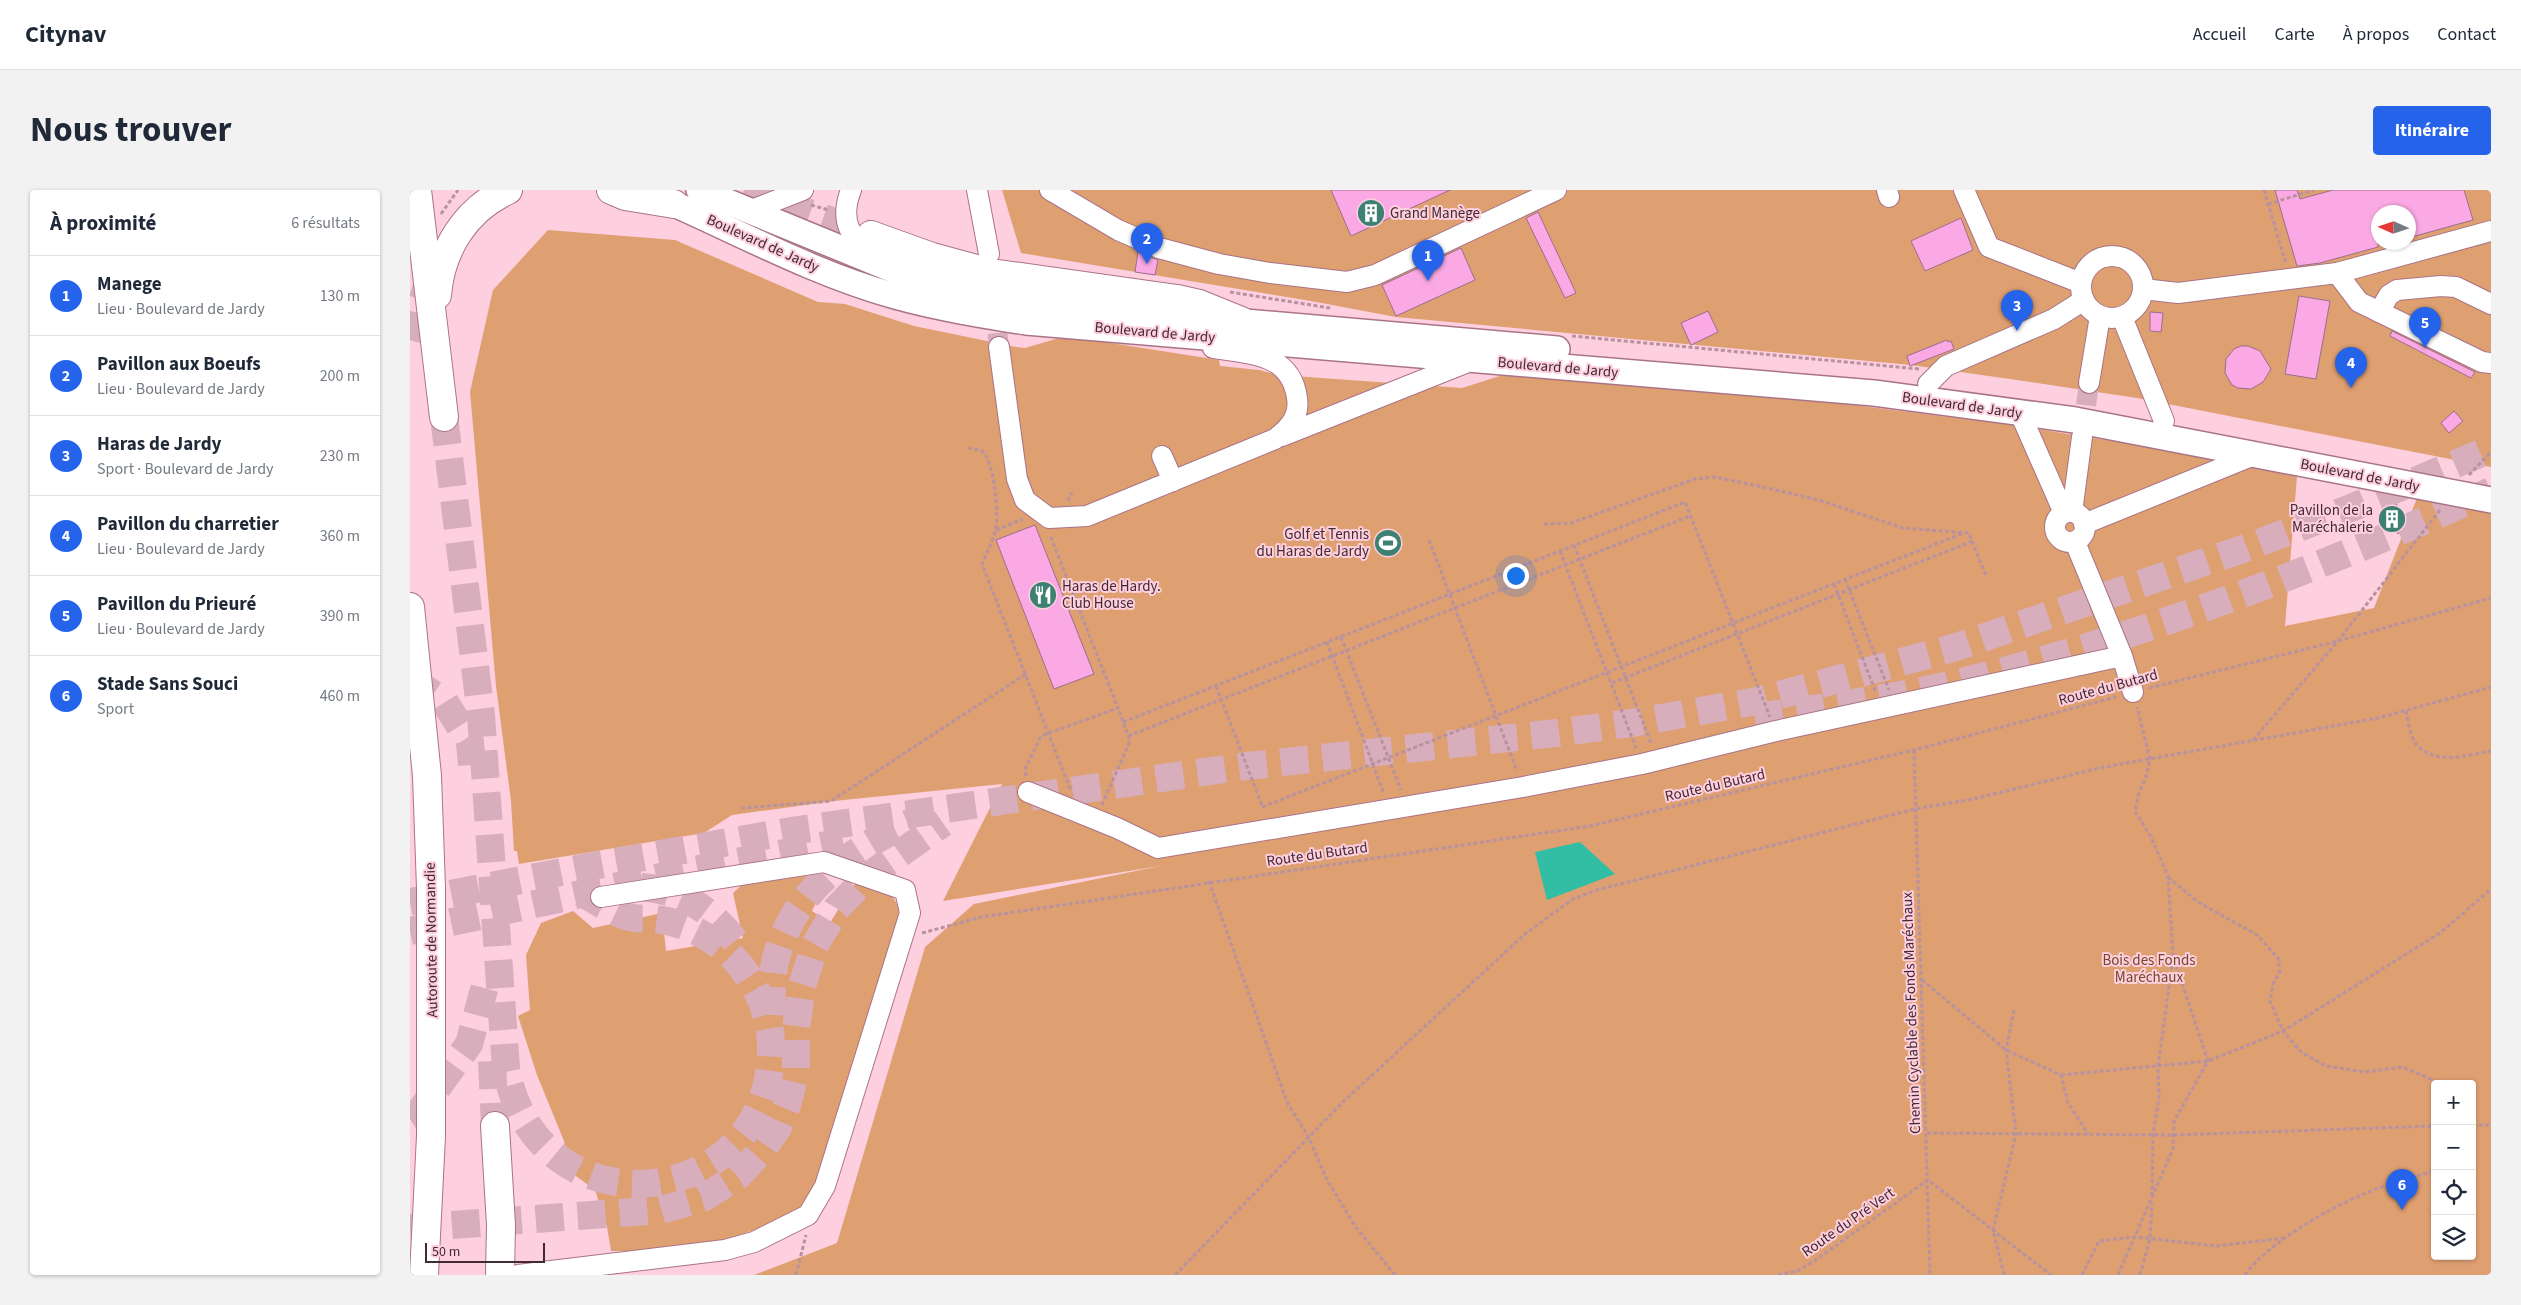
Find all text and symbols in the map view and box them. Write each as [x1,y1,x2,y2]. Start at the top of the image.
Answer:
text: Citynav [25,17,106,52]
text: Accueil [2193,22,2246,47]
text: Carte [2274,22,2315,47]
text: À propos [2343,22,2409,47]
text: Contact [2437,22,2496,47]
text: Nous trouver [30,105,231,155]
button: Itinéraire [2373,106,2491,155]
building icon: Grand Manège [1356,198,1386,228]
place label: Grand Manège [1390,203,1480,224]
north arrow [2371,205,2416,250]
text: À proximité [50,208,156,238]
street label: Boulevard de Jardy [703,209,822,278]
text: 6 résultats [291,212,360,234]
pin: 2 [1131,223,1163,264]
pin: 1 [1412,240,1444,281]
text: Manege [97,271,162,298]
text: 1 [62,285,70,307]
text: 130 m [320,285,360,307]
pin: 3 [2001,290,2033,331]
text: Lieu · Boulevard de Jardy [97,298,265,320]
pin: 5 [2409,307,2441,348]
street label: Boulevard de Jardy [1094,317,1216,348]
pin: 4 [2335,347,2367,388]
text: Pavillon aux Boeufs [97,351,261,378]
street label: Boulevard de Jardy [1497,352,1619,383]
text: 2 [62,365,70,387]
text: 200 m [320,365,360,387]
text: Lieu · Boulevard de Jardy [97,378,265,400]
street label: Boulevard de Jardy [1901,387,2023,424]
text: Haras de Jardy [97,431,221,458]
text: 3 [62,445,70,467]
text: 230 m [320,445,360,467]
street label: Boulevard de Jardy [2299,454,2421,497]
text: Sport · Boulevard de Jardy [97,458,274,480]
place label: Pavillon de la Maréchalerie [2290,500,2373,538]
building icon: Pavillon de la Maréchalerie [2377,504,2407,534]
text: Pavillon du charretier [97,511,279,538]
place label: Golf et Tennis du Haras de Jardy [1257,524,1369,562]
text: 4 [62,525,70,547]
text: 360 m [320,525,360,547]
sports icon: Golf et Tennis du Haras de Jardy [1373,528,1403,558]
text: Lieu · Boulevard de Jardy [97,538,265,560]
your location [1503,563,1529,589]
place label: Haras de Hardy. Club House [1062,576,1161,614]
restaurant icon: Haras de Hardy. Club House [1028,580,1058,610]
text: Pavillon du Prieuré [97,591,256,618]
text: 5 [62,605,70,627]
text: 390 m [320,605,360,627]
text: Lieu · Boulevard de Jardy [97,618,265,640]
street label: Route du Butard [2056,664,2160,711]
text: Stade Sans Souci [97,671,238,698]
text: 6 [62,685,70,707]
text: 460 m [320,685,360,707]
text: Sport [97,698,134,720]
street label: Route du Butard [1663,764,1767,807]
street label: Route du Butard [1265,837,1369,872]
street label: Autoroute de Normandie [420,862,443,1018]
street label: Chemin Cyclable des Fonds Maréchaux [1897,891,1926,1134]
park label: Bois des Fonds Maréchaux [2102,950,2196,988]
map controls [2431,1080,2476,1260]
button: + [2431,1080,2476,1125]
button: − [2431,1125,2476,1170]
pin: 6 [2386,1169,2418,1210]
button: locate [2431,1170,2476,1215]
street label: Route du Pré Vert [1798,1183,1899,1262]
button: layers [2431,1215,2476,1260]
scale bar [425,1240,545,1263]
text: 50 m [432,1242,460,1262]

